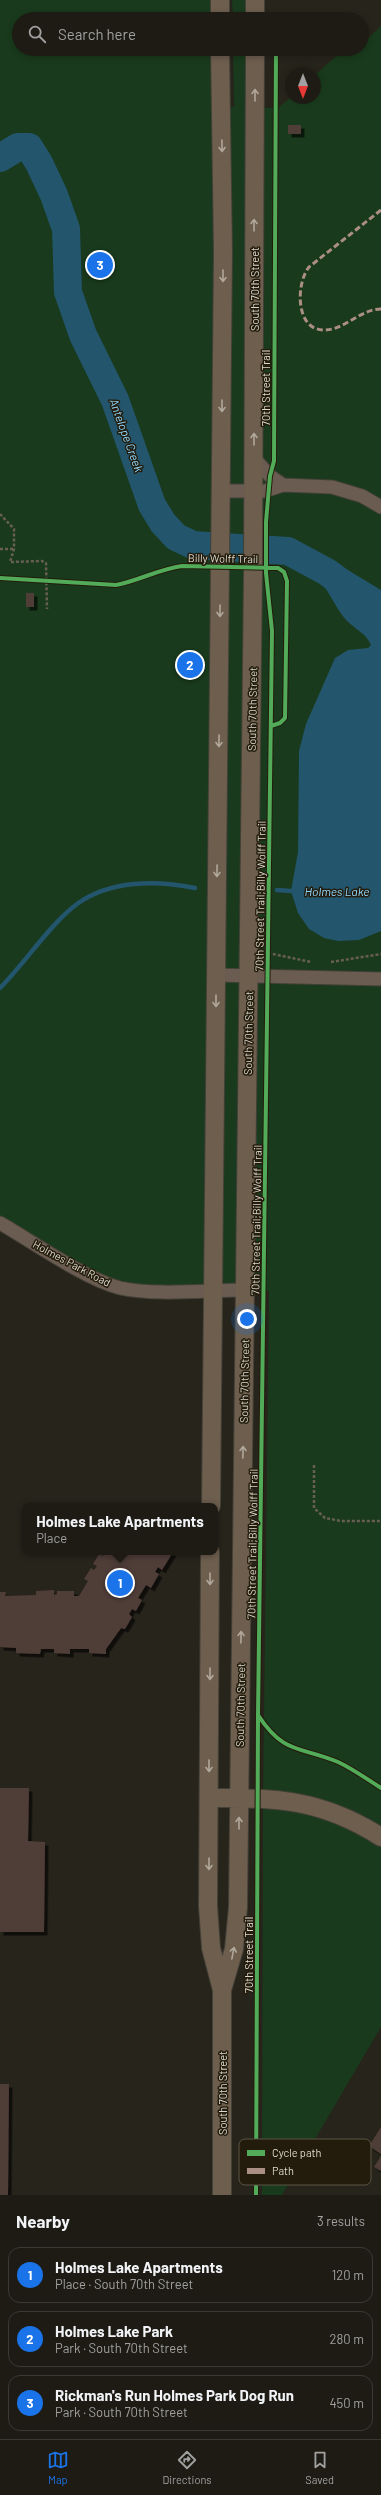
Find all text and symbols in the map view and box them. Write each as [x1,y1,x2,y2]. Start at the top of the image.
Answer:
search box [12,12,369,56]
icon: search [26,23,48,45]
text: Search here [58,25,136,43]
north arrow [285,68,321,104]
one-way arrow [251,89,259,102]
one-way arrow [218,139,226,152]
one-way arrow [250,219,258,232]
street label: South 70th Street [248,247,261,331]
pin: 3 [87,250,113,280]
one-way arrow [219,269,227,282]
street label: 70th Street Trail [259,350,272,426]
water label: Antelope Creek [107,396,147,474]
one-way arrow [218,399,226,412]
one-way arrow [250,433,258,446]
street label: Billy Wolff Trail [188,551,258,565]
one-way arrow [217,604,224,617]
pin: 2 [177,650,203,680]
street label: South 70th Street [245,667,259,751]
one-way arrow [215,734,223,747]
street label: 70th Street Trail;Billy Wolff Trail [252,821,268,971]
one-way arrow [213,864,221,877]
water label: Holmes Lake [305,884,369,898]
street label: South 70th Street [241,991,255,1075]
one-way arrow [212,994,220,1007]
street label: 70th Street Trail;Billy Wolff Trail [248,1145,264,1295]
street label: Holmes Park Road [31,1237,113,1289]
your location [237,1309,257,1329]
street label: South 70th Street [237,1339,251,1423]
one-way arrow [239,1446,247,1459]
street label: 70th Street Trail;Billy Wolff Trail [244,1469,260,1619]
popup [22,1503,218,1555]
text: Holmes Lake Apartments [36,1512,204,1530]
text: Place [36,1530,67,1546]
pin: 1 [107,1568,133,1598]
one-way arrow [206,1572,214,1585]
one-way arrow [237,1631,245,1644]
street label: South 70th Street [233,1663,247,1747]
one-way arrow [206,1667,214,1680]
one-way arrow [205,1759,213,1772]
one-way arrow [235,1817,243,1830]
one-way arrow [205,1857,213,1870]
street label: 70th Street Trail [242,1917,255,1993]
one-way arrow [229,1947,237,1960]
street label: South 70th Street [216,2051,229,2135]
legend [239,2139,371,2185]
text: Cycle path [272,2146,322,2159]
text: Path [272,2164,294,2177]
text: Nearby [16,2211,70,2231]
text: 3 results [317,2213,365,2229]
text: Holmes Lake Apartments [55,2258,223,2276]
text: 1 [28,2267,32,2283]
text: 120 m [332,2267,364,2283]
text: Place · South 70th Street [55,2276,193,2292]
text: Holmes Lake Park [55,2322,173,2340]
text: 2 [26,2331,34,2347]
text: 280 m [330,2331,364,2347]
text: Park · South 70th Street [55,2340,188,2356]
text: Rickman's Run Holmes Park Dog Run [55,2386,294,2404]
text: 3 [26,2395,34,2411]
text: 450 m [329,2395,364,2411]
text: Park · South 70th Street [55,2404,188,2420]
tab: Map [47,2449,69,2486]
tab: Directions [162,2449,212,2486]
tab: Saved [305,2449,334,2486]

